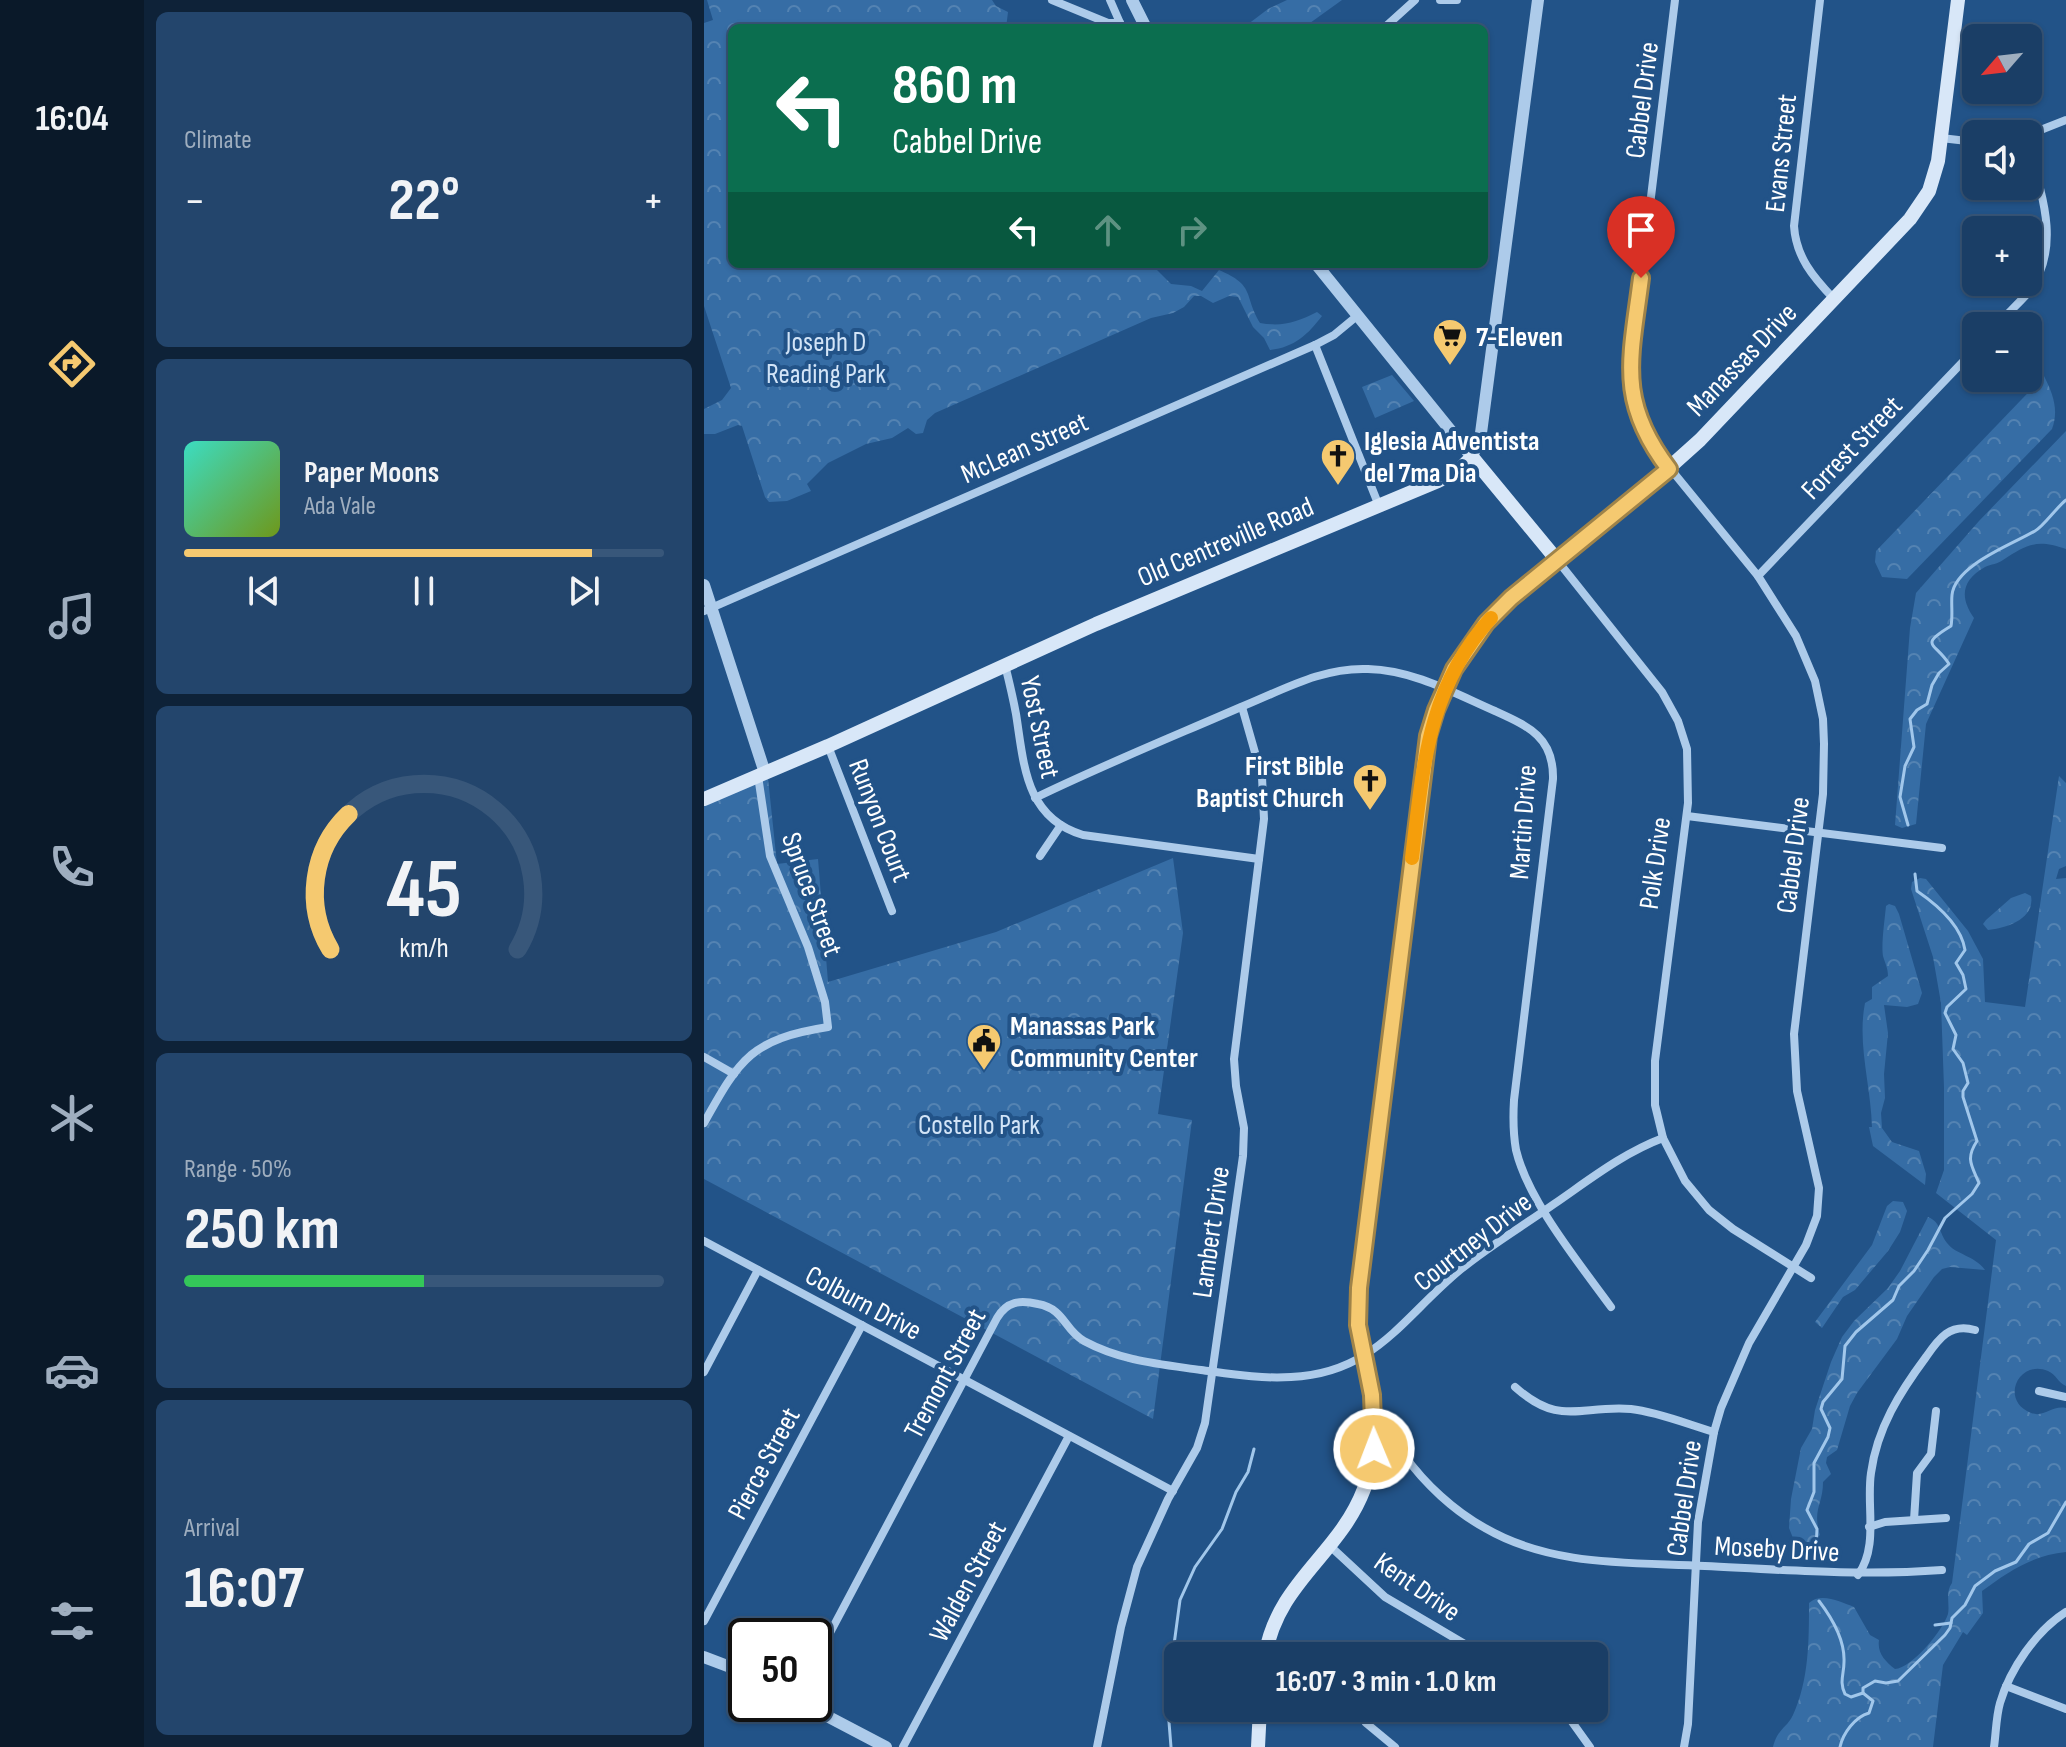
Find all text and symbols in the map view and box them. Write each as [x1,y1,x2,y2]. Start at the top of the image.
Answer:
north arrow [1962,24,2042,104]
map controls [1962,24,2042,392]
street label: Cabbel Drive [1619,40,1666,160]
text: 860 m [892,53,1017,120]
icon: left [760,56,864,160]
street label: Evans Street [1759,93,1804,214]
text: 16:04 [36,98,108,141]
button: sound [1962,120,2042,200]
text: Cabbel Drive [892,121,1042,164]
text: Climate [184,125,252,156]
text: 22° [388,165,460,237]
text: − [184,175,206,228]
text: + [642,175,664,228]
pin [1607,196,1675,278]
icon: left [1002,208,1046,252]
icon: ahead [1086,208,1130,252]
icon: right [1170,208,1214,252]
icon: arrive [1619,208,1663,252]
button: + [1962,216,2042,296]
street label: Manassas Drive [1680,297,1804,423]
button: − [1962,312,2042,392]
supermarket icon: 7-Eleven [1431,317,1469,367]
place label: 7-Eleven [1476,321,1563,354]
park label: Joseph D Reading Park [766,326,886,391]
icon: directions [44,336,100,392]
street label: Forrest Street [1795,390,1909,507]
street label: McLean Street [956,406,1093,491]
place label: Iglesia Adventista del 7ma Dia [1364,425,1540,490]
church icon: Iglesia Adventista del 7ma Dia [1319,437,1357,487]
text: Paper Moons [304,455,439,491]
street label: Old Centreville Road [1133,490,1319,594]
text: Ada Vale [304,491,376,522]
icon: previous [242,569,286,613]
icon: pause [402,569,446,613]
icon: next [562,569,606,613]
icon: music [44,588,100,644]
street label: Yost Street [1013,673,1066,782]
place label: First Bible Baptist Church [1196,750,1344,815]
street label: Runyon Court [841,755,918,887]
church icon: First Bible Baptist Church [1351,762,1389,812]
street label: Martin Drive [1503,764,1544,881]
street label: Cabbel Drive [1770,795,1817,915]
street label: Polk Drive [1633,815,1678,911]
street label: Spruce Street [774,828,849,961]
icon: phone [44,839,100,895]
text: 45 [386,840,462,940]
text: km/h [399,931,449,966]
place label: Manassas Park Community Center [1010,1010,1198,1075]
public building icon: Manassas Park Community Center [965,1022,1003,1072]
icon: climate [44,1090,100,1146]
park label: Costello Park [918,1109,1040,1142]
text: Range · 50% [184,1154,292,1185]
street label: Lambert Drive [1186,1164,1237,1300]
street label: Courtney Drive [1407,1186,1539,1299]
text: 250 km [184,1194,340,1266]
street label: Colburn Drive [800,1259,927,1348]
street label: Tremont Street [897,1303,993,1444]
icon: car [44,1342,100,1398]
street label: Pierce Street [721,1402,807,1525]
position arrow [1332,1407,1416,1491]
street label: Cabbel Drive [1660,1438,1709,1558]
text: Arrival [184,1513,240,1544]
street label: Walden Street [923,1516,1014,1648]
street label: Moseby Drive [1714,1530,1840,1569]
street label: Kent Drive [1368,1546,1467,1629]
text: 16:07 [184,1553,304,1625]
icon: filters [44,1593,100,1649]
speed limit sign: 50 [728,1618,832,1722]
text: 16:07 · 3 min · 1.0 km [1276,1664,1496,1700]

